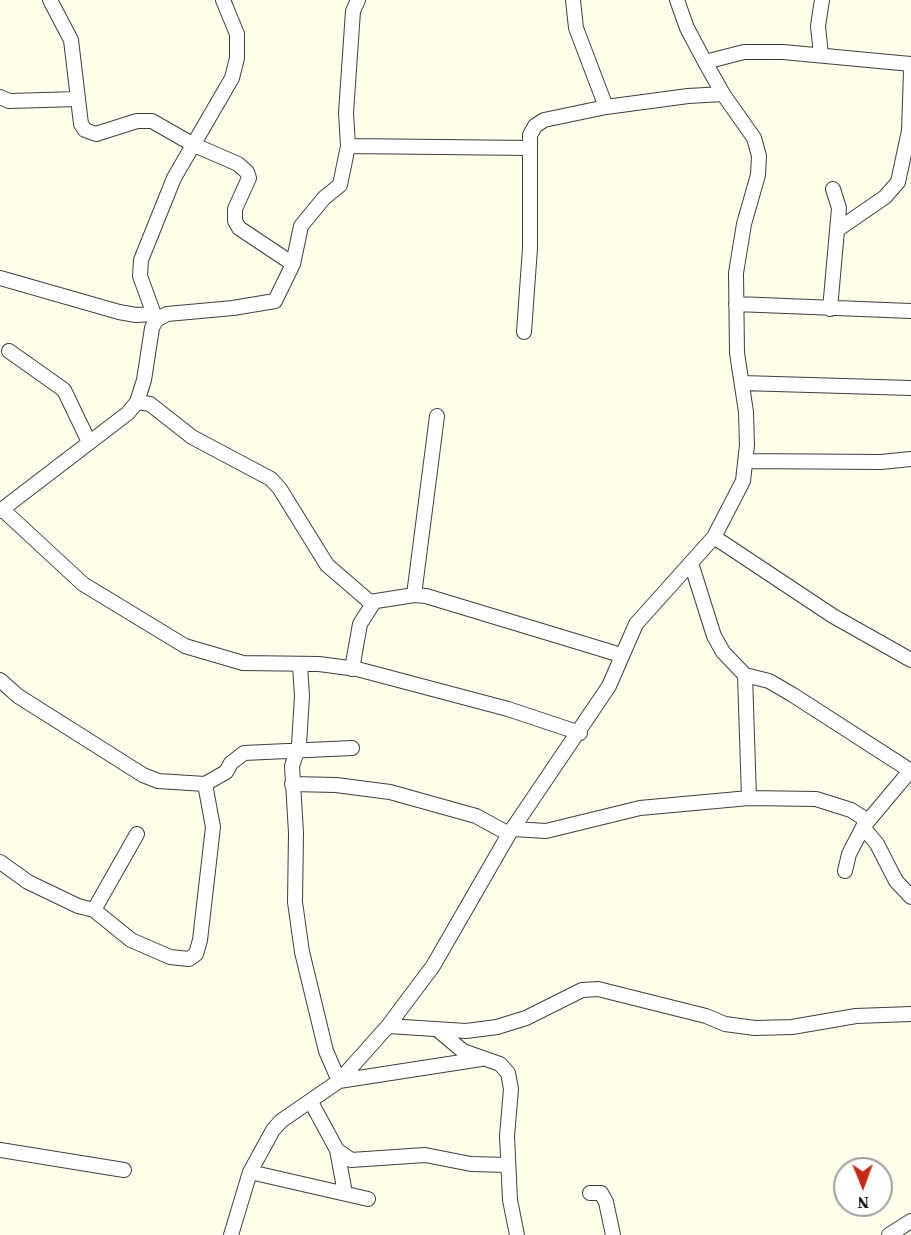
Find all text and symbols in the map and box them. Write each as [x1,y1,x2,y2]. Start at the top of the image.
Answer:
north arrow [833,1157,893,1217]
text: N [857,1192,869,1214]

